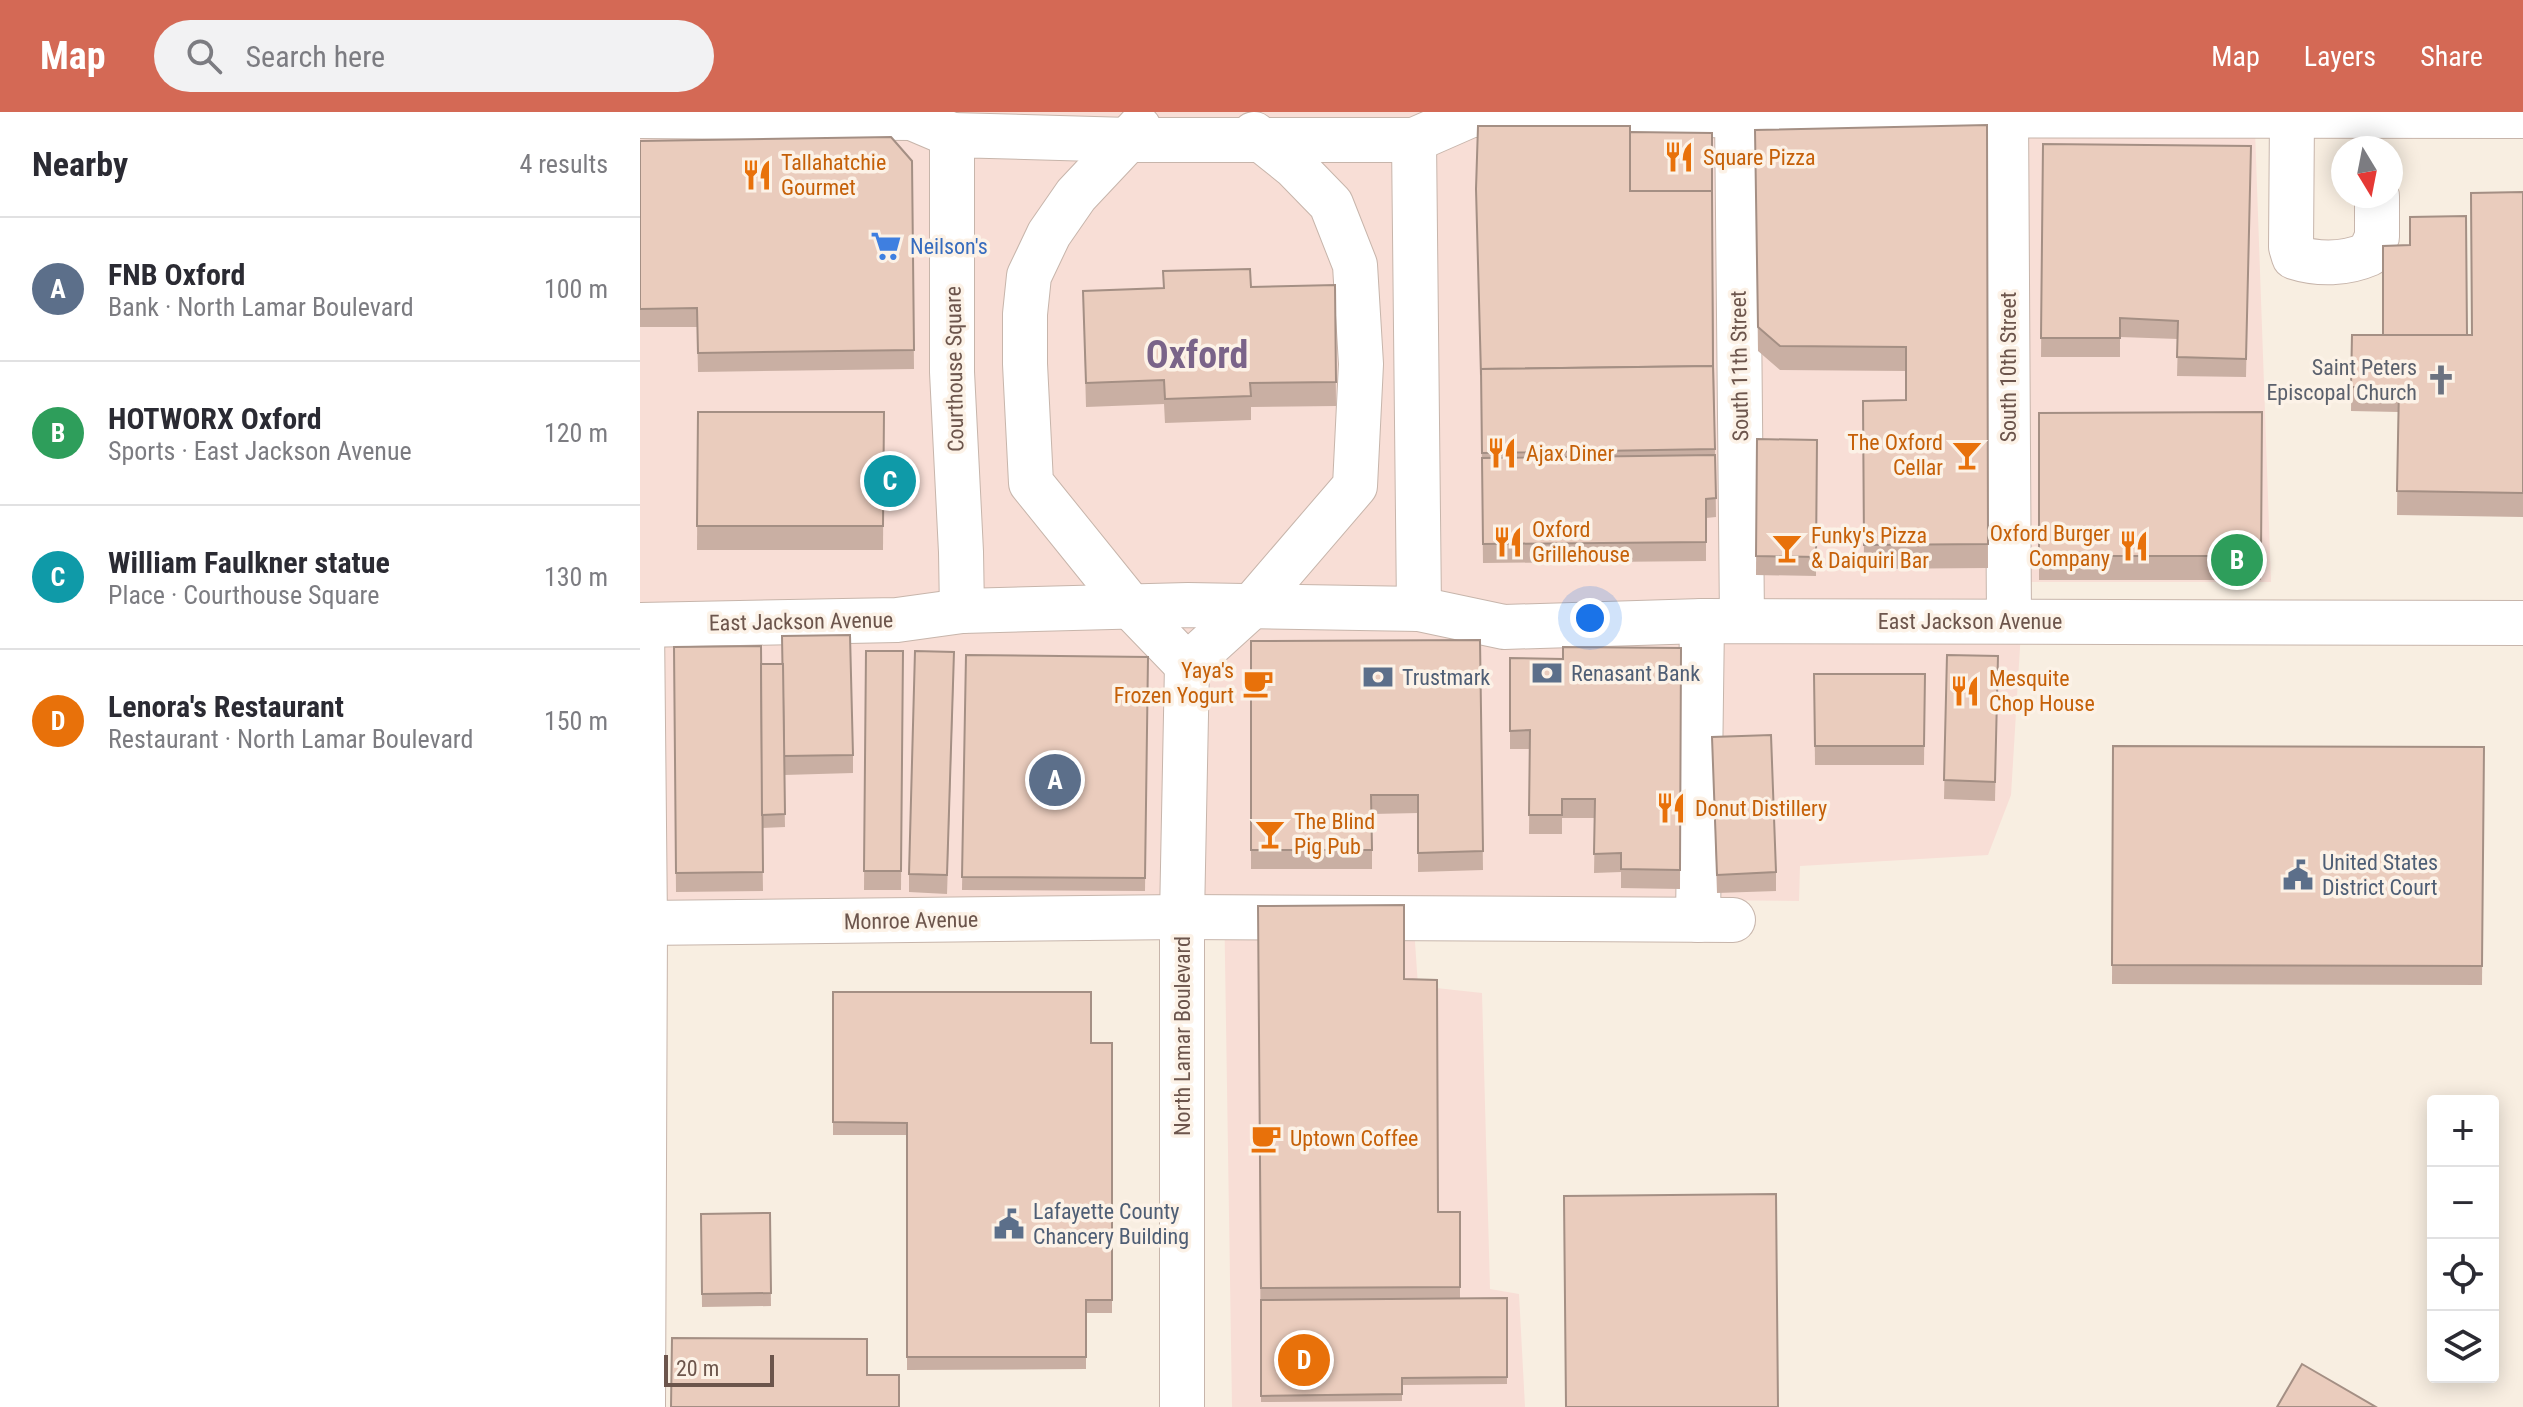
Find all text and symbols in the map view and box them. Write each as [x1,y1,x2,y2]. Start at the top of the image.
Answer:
search box [154,20,714,92]
text: Map [40,34,106,78]
icon: search [182,34,226,78]
text: Search here [246,39,385,74]
text: Map [2211,40,2260,73]
text: Layers [2304,40,2376,73]
text: Share [2420,40,2483,73]
north arrow [2331,136,2403,208]
restaurant icon: Square Pizza [1662,140,1696,174]
text: Nearby [32,144,128,184]
place label: Square Pizza [1703,145,1816,170]
text: 4 results [519,149,608,179]
place label: Tallahatchie Gourmet [781,150,886,200]
restaurant icon: Tallahatchie Gourmet [740,158,774,192]
supermarket icon: Neilson's [869,229,903,263]
place label: Neilson's [910,234,988,259]
text: FNB Oxford [108,257,245,292]
text: A [50,274,66,304]
text: 100 m [544,274,608,304]
street label: Courthouse Square [941,286,968,452]
street label: South 11th Street [1726,290,1753,442]
text: Bank · North Lamar Boulevard [108,292,414,322]
street label: South 10th Street [1996,292,2021,442]
district label: Oxford [1146,333,1248,377]
place label: Saint Peters Episcopal Church [2266,355,2417,405]
church icon: Saint Peters Episcopal Church [2424,363,2458,397]
text: HOTWORX Oxford [108,401,322,436]
text: B [51,418,65,448]
text: 120 m [544,418,608,448]
place label: The Oxford Cellar [1847,430,1943,480]
text: Sports · East Jackson Avenue [108,436,412,466]
restaurant icon: Ajax Diner [1485,436,1519,470]
bar icon: The Oxford Cellar [1950,438,1984,472]
place label: Ajax Diner [1526,441,1614,466]
pin: C [864,451,916,511]
place label: Oxford Grillehouse [1532,517,1630,567]
place label: Oxford Burger Company [1990,521,2110,571]
place label: Funky's Pizza & Daiquiri Bar [1811,523,1929,573]
restaurant icon: Oxford Grillehouse [1491,525,1525,559]
restaurant icon: Oxford Burger Company [2117,529,2151,563]
pin: B [2211,530,2263,590]
bar icon: Funky's Pizza & Daiquiri Bar [1770,531,1804,565]
text: William Faulkner statue [108,545,390,580]
text: C [51,562,65,592]
text: 130 m [544,562,608,592]
text: Place · Courthouse Square [108,580,379,610]
your location [1570,598,1610,638]
street label: East Jackson Avenue [709,607,893,636]
street label: East Jackson Avenue [1878,609,2062,634]
bank icon: Renasant Bank [1530,656,1564,690]
place label: Yaya's Frozen Yogurt [1114,658,1234,708]
bank icon: Trustmark [1361,660,1395,694]
place label: Renasant Bank [1571,661,1700,686]
place label: Trustmark [1402,665,1490,690]
cafe icon: Yaya's Frozen Yogurt [1241,666,1275,700]
place label: Mesquite Chop House [1989,666,2095,716]
restaurant icon: Mesquite Chop House [1948,674,1982,708]
text: Lenora's Restaurant [108,689,344,724]
text: D [51,706,65,736]
text: 150 m [544,706,608,736]
text: Restaurant · North Lamar Boulevard [108,724,473,754]
pin: A [1029,750,1081,810]
restaurant icon: Donut Distillery [1654,791,1688,825]
place label: Donut Distillery [1695,796,1827,821]
place label: The Blind Pig Pub [1294,809,1375,859]
bar icon: The Blind Pig Pub [1253,817,1287,851]
place label: United States District Court [2322,850,2438,900]
public building icon: United States District Court [2281,858,2315,892]
street label: Monroe Avenue [844,907,978,934]
street label: North Lamar Boulevard [1170,936,1195,1136]
map controls [2427,1095,2499,1383]
button: + [2427,1095,2499,1167]
cafe icon: Uptown Coffee [1249,1121,1283,1155]
place label: Uptown Coffee [1290,1126,1418,1151]
button: − [2427,1167,2499,1239]
place label: Lafayette County Chancery Building [1033,1199,1189,1249]
public building icon: Lafayette County Chancery Building [992,1207,1026,1241]
button: locate [2427,1239,2499,1311]
button: layers [2427,1311,2499,1383]
pin: D [1278,1330,1330,1390]
scale bar [664,1351,774,1387]
text: 20 m [676,1356,719,1381]

